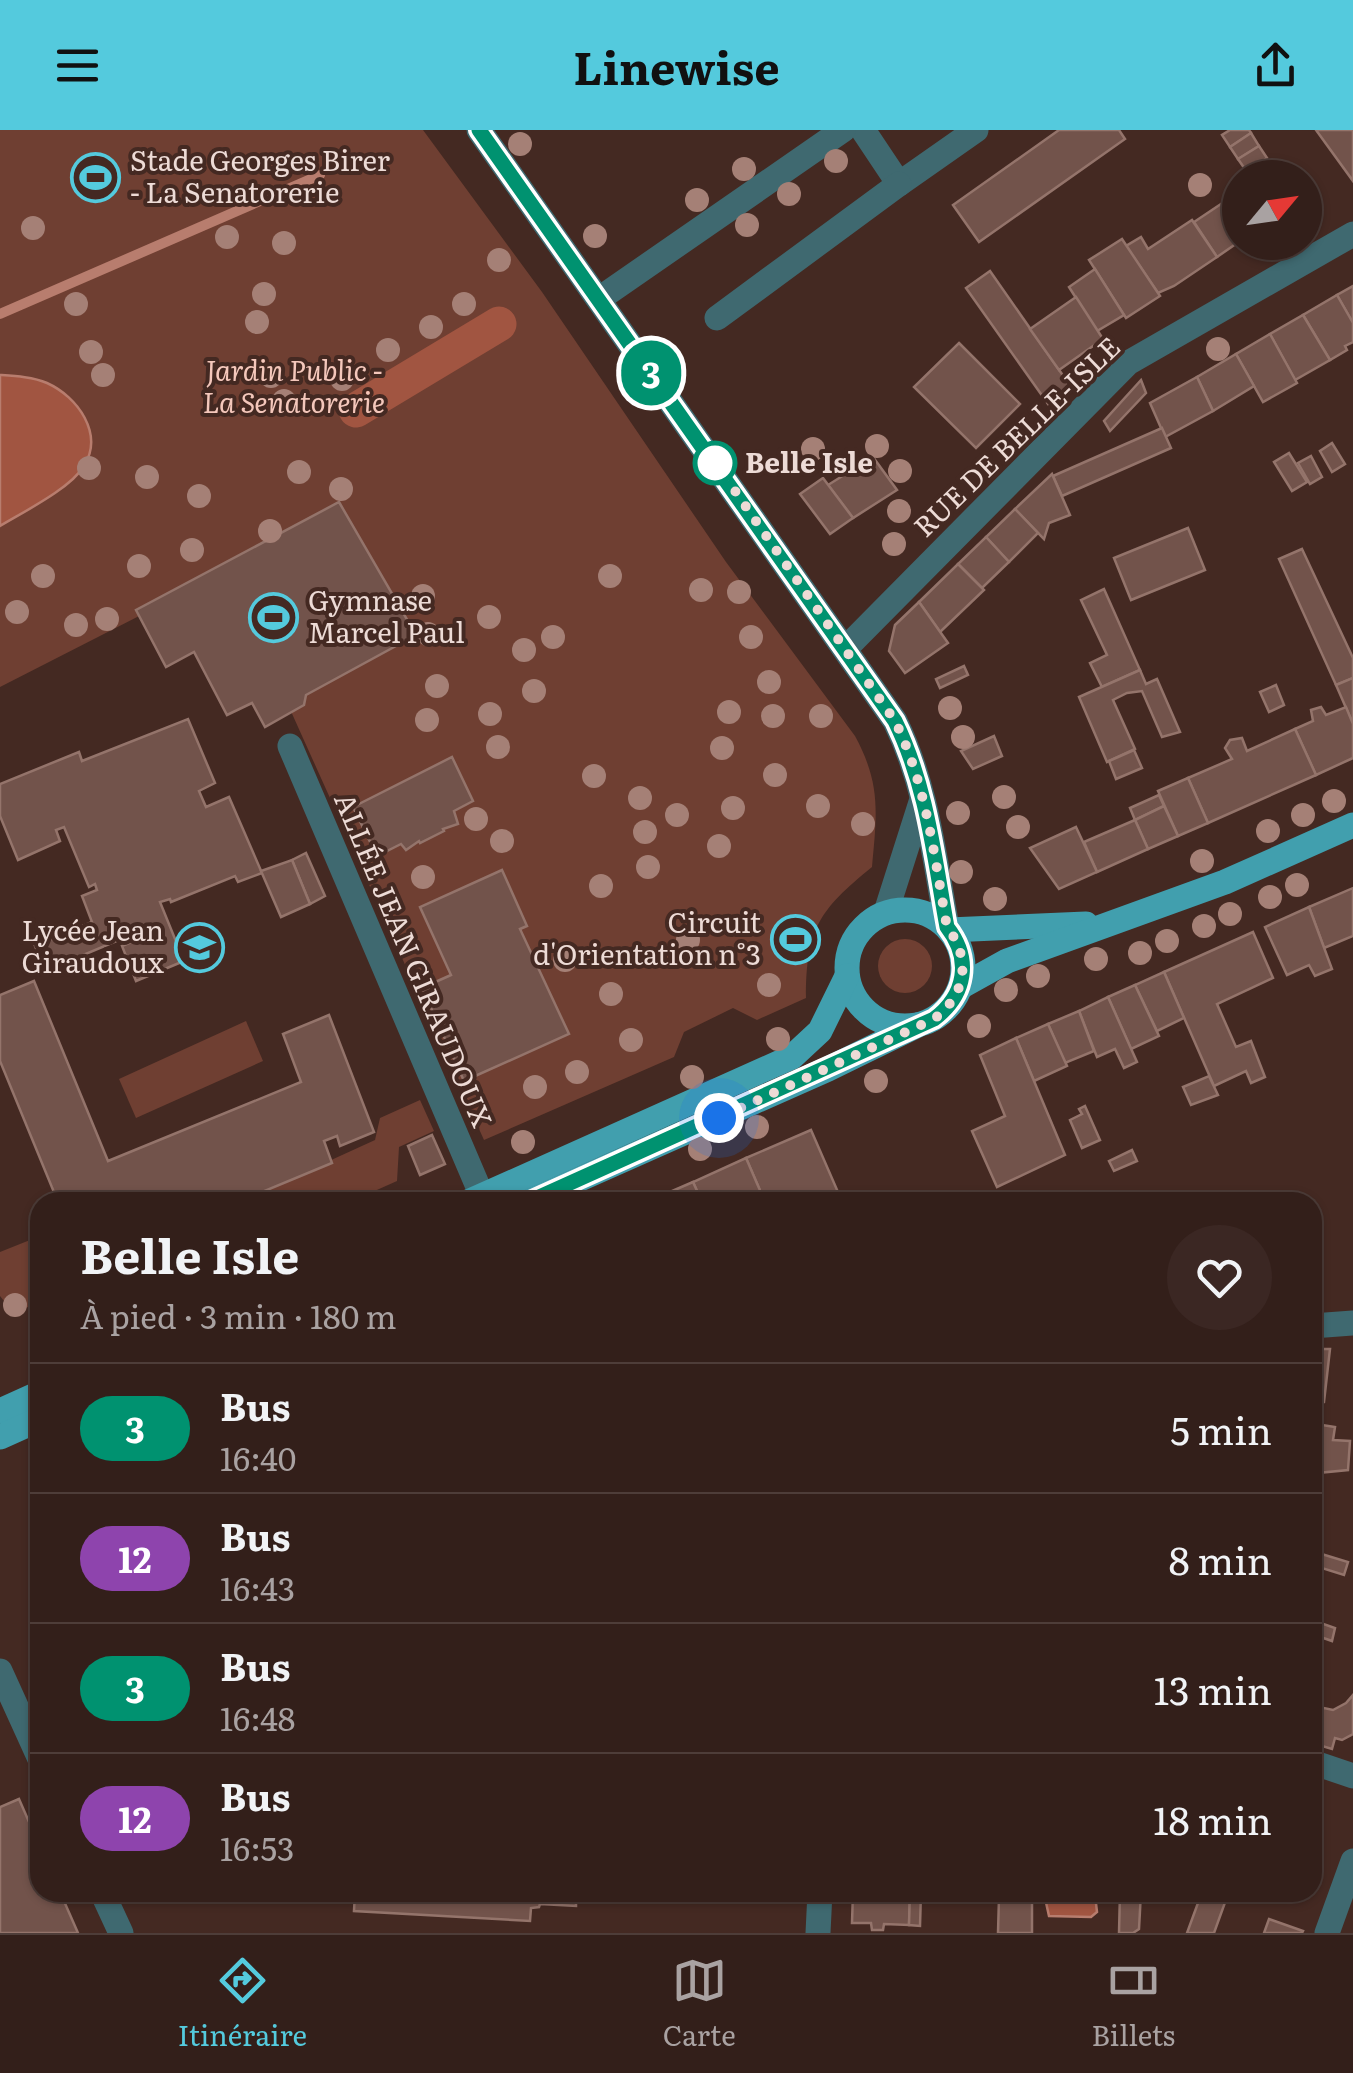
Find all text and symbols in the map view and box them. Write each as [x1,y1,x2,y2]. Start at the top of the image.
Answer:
text: Linewise [573,32,780,99]
icon: menu [50,38,105,93]
icon: share [1248,38,1303,93]
place label: Stade Georges Birer - La Senatorerie [130,138,391,212]
sports icon: Stade Georges Birer - La Senatorerie [69,151,121,203]
north arrow [1222,160,1322,260]
map controls [1222,160,1322,260]
street label: RUE DE BELLE-ISLE [903,326,1128,546]
line badge: 3 [618,340,684,406]
text: 3 [641,347,661,399]
park label: Jardin Public - La Senatorerie [203,348,385,422]
place label: Belle Isle [745,440,873,482]
marker: Belle Isle [694,442,736,484]
place label: Gymnase Marcel Paul [308,578,465,652]
sports icon: Gymnase Marcel Paul [247,591,299,643]
street label: ALLÉE JEAN GIRAUDOUX [325,785,505,1133]
place label: Circuit d'Orientation n°3 [533,900,762,974]
place label: Lycée Jean Giraudoux [22,908,164,982]
sports icon: Circuit d'Orientation n°3 [770,913,822,965]
school or university icon: Lycée Jean Giraudoux [173,921,225,973]
your location [694,1093,744,1143]
text: Belle Isle [80,1218,300,1289]
button: heart [1167,1225,1272,1330]
text: À pied · 3 min · 180 m [80,1291,397,1339]
text: Bus [220,1376,291,1433]
text: 5 min [1170,1400,1272,1457]
text: 3 [125,1402,145,1454]
text: 16:40 [220,1433,296,1481]
text: Bus [220,1506,291,1563]
text: 8 min [1169,1530,1272,1587]
text: 12 [118,1532,152,1584]
text: 16:43 [220,1563,295,1611]
text: Bus [220,1636,291,1693]
text: 13 min [1154,1660,1272,1717]
text: 3 [125,1662,145,1714]
text: 16:48 [220,1693,296,1741]
text: Bus [220,1766,291,1823]
text: 18 min [1153,1790,1272,1847]
text: 12 [118,1792,152,1844]
text: 16:53 [220,1823,294,1871]
tab: Itinéraire [178,1953,307,2055]
tab: Carte [663,1953,736,2055]
tab: Billets [1091,1953,1175,2055]

